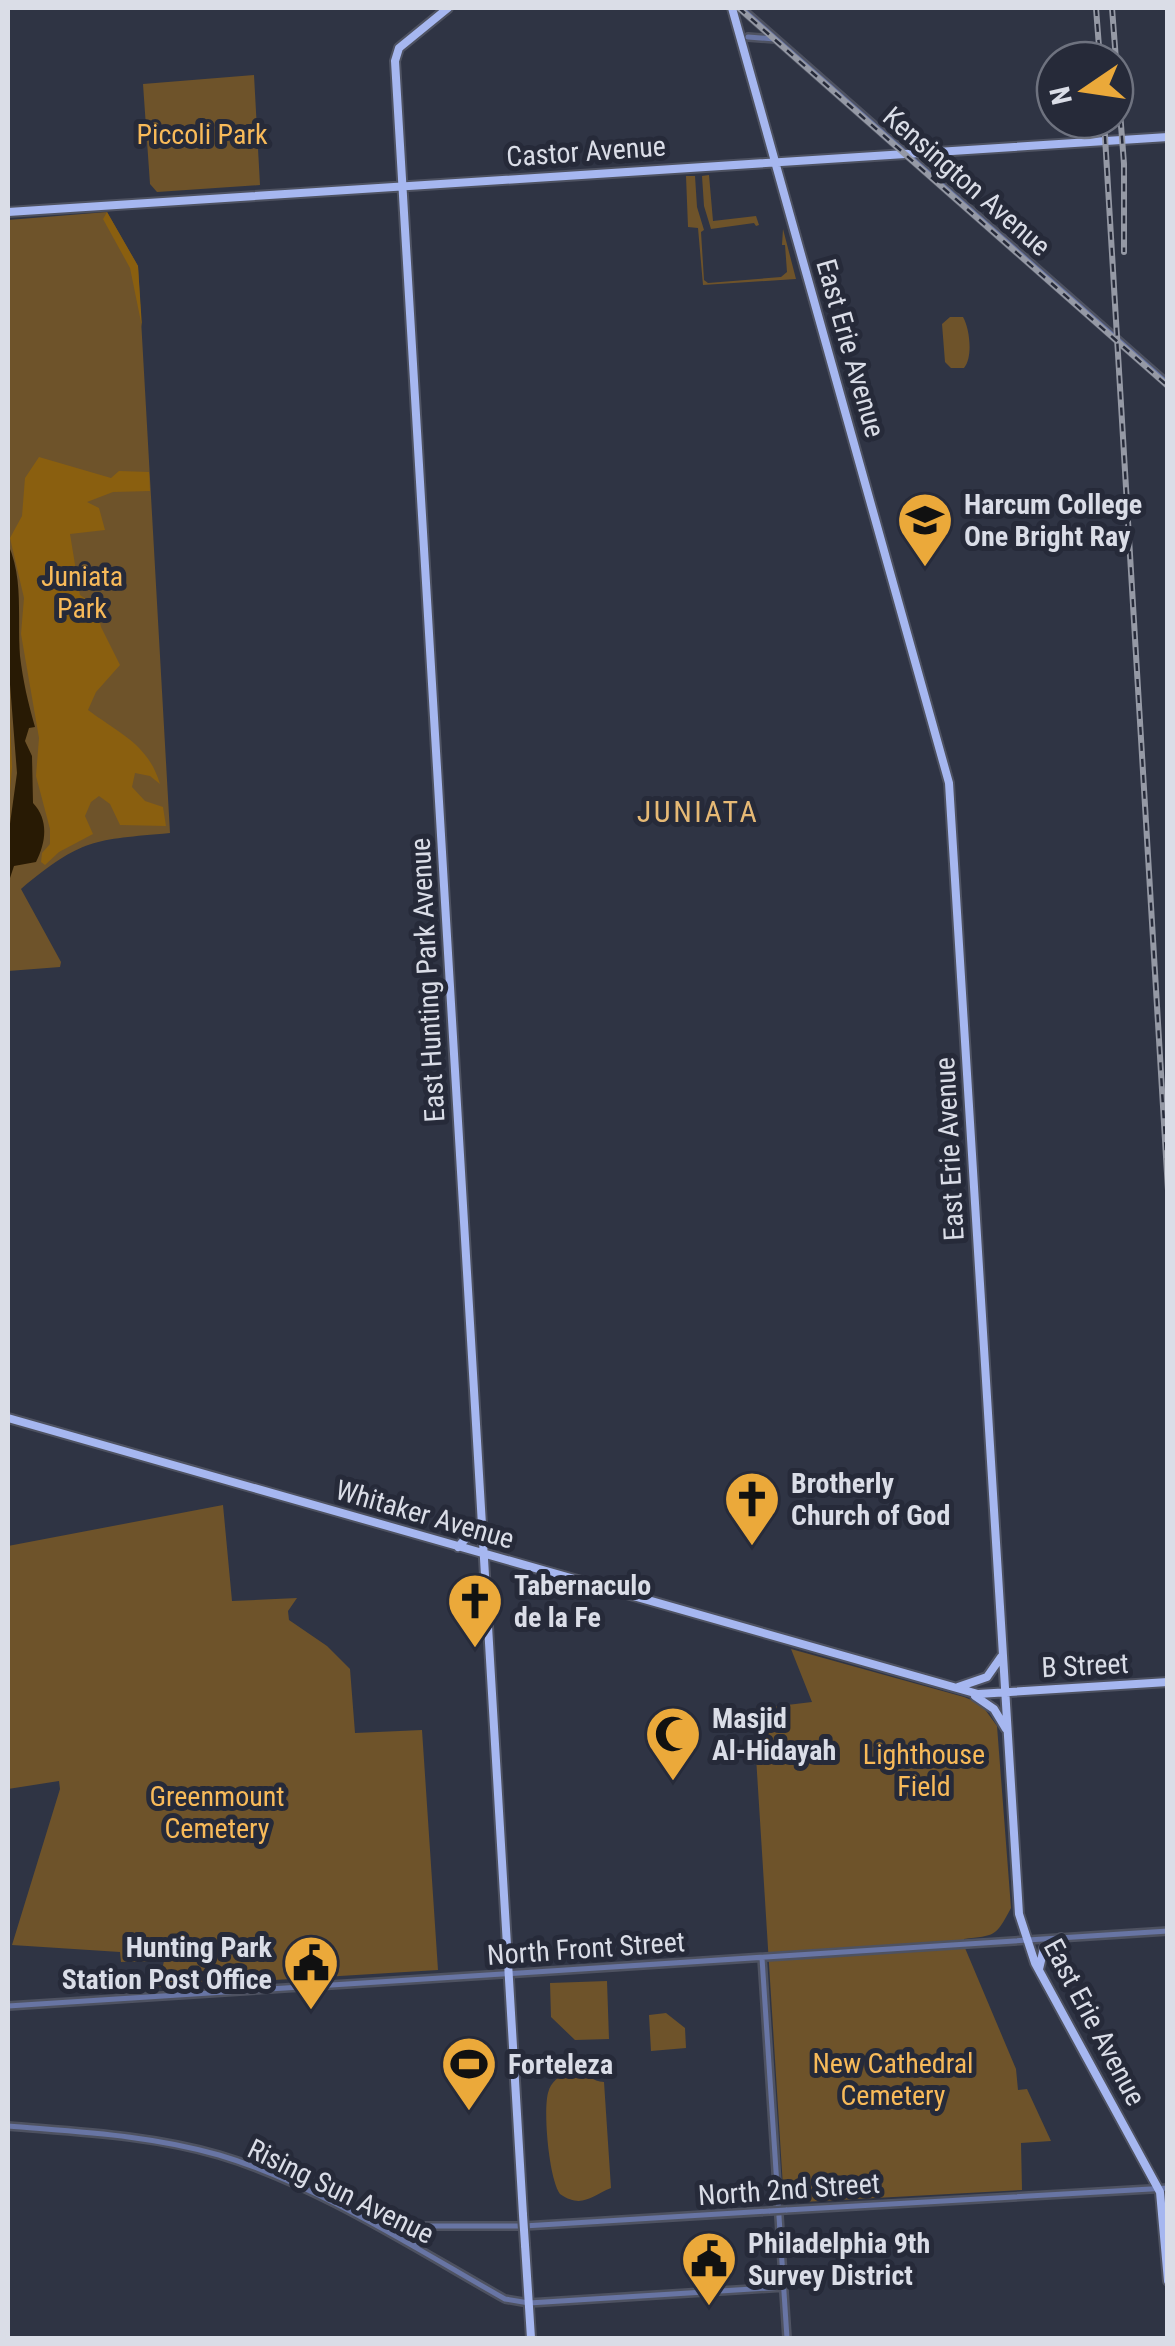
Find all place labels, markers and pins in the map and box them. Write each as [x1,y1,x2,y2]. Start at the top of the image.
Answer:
place label: Harcum College One Bright Ray [964,488,1142,553]
school or university icon: Harcum College One Bright Ray [895,490,955,569]
place label: Brotherly Church of God [791,1467,950,1532]
church icon: Brotherly Church of God [722,1469,782,1548]
place label: Tabernaculo de la Fe [514,1569,651,1634]
church icon: Tabernaculo de la Fe [445,1571,505,1650]
place label: Masjid Al-Hidayah [712,1702,836,1767]
mosque icon: Masjid Al-Hidayah [643,1704,703,1783]
place label: Hunting Park Station Post Office [62,1931,273,1996]
public building icon: Hunting Park Station Post Office [281,1933,341,2012]
sports icon: Forteleza [439,2034,499,2113]
place label: Forteleza [508,2048,613,2081]
place label: Philadelphia 9th Survey District [748,2227,930,2292]
public building icon: Philadelphia 9th Survey District [679,2229,739,2308]

